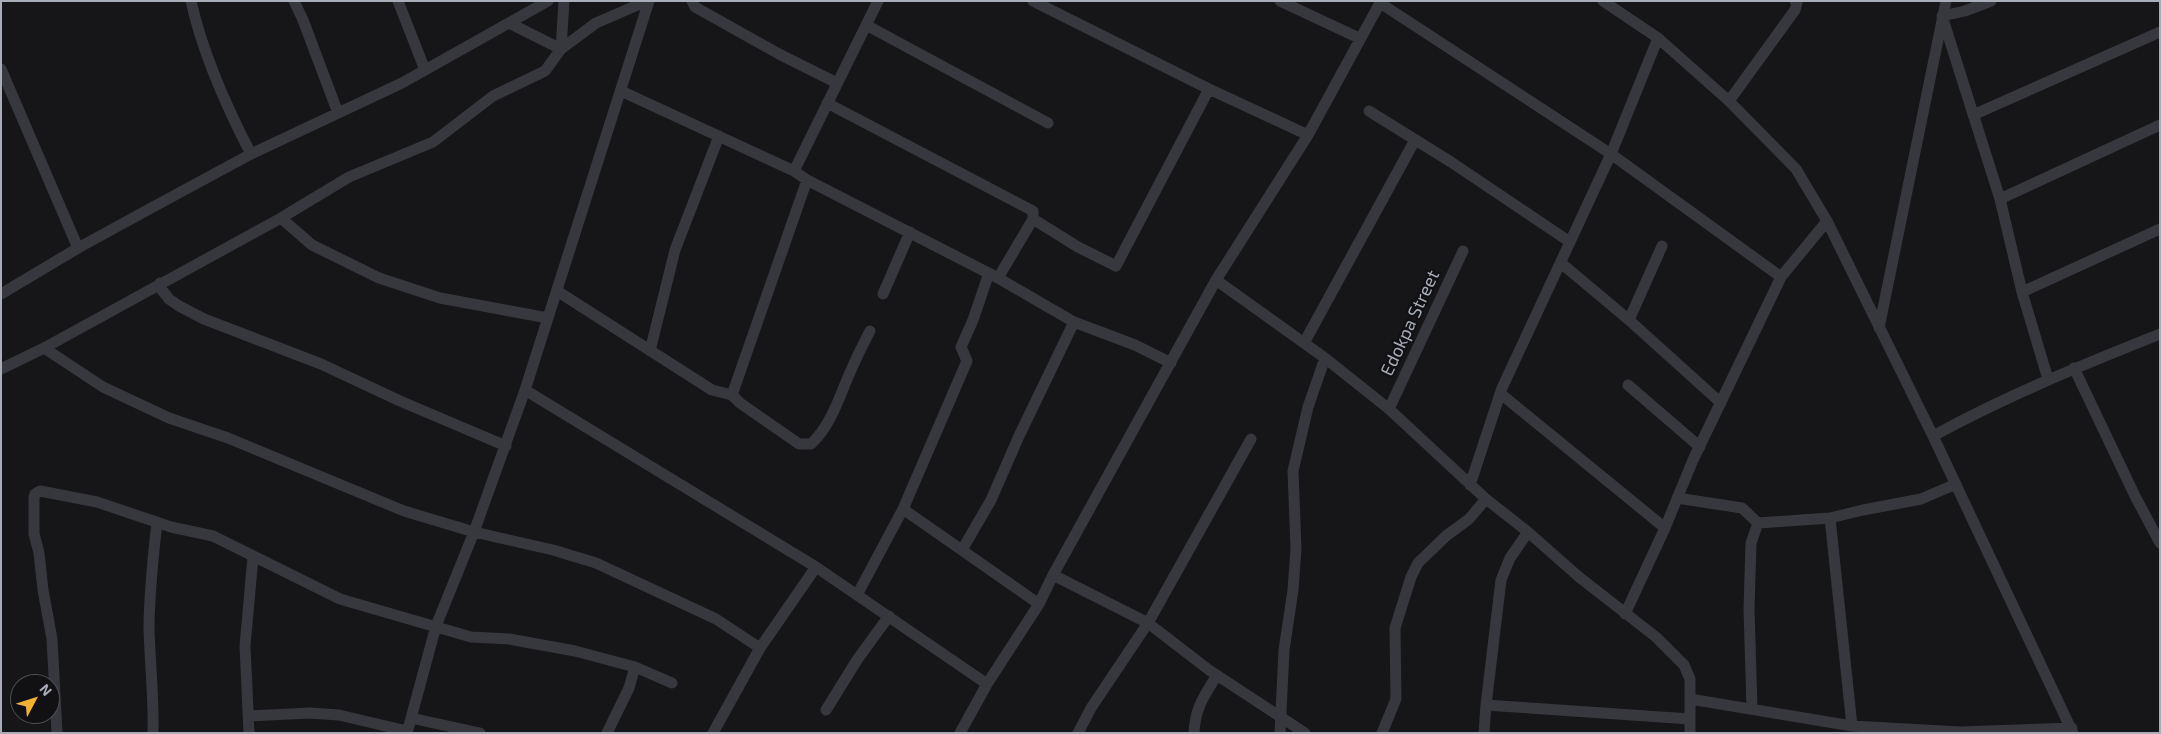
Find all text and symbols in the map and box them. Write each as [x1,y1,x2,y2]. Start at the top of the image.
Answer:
street label: Edokpa Street [1376,267,1444,379]
north arrow [10,674,60,724]
text: N [36,680,56,699]

